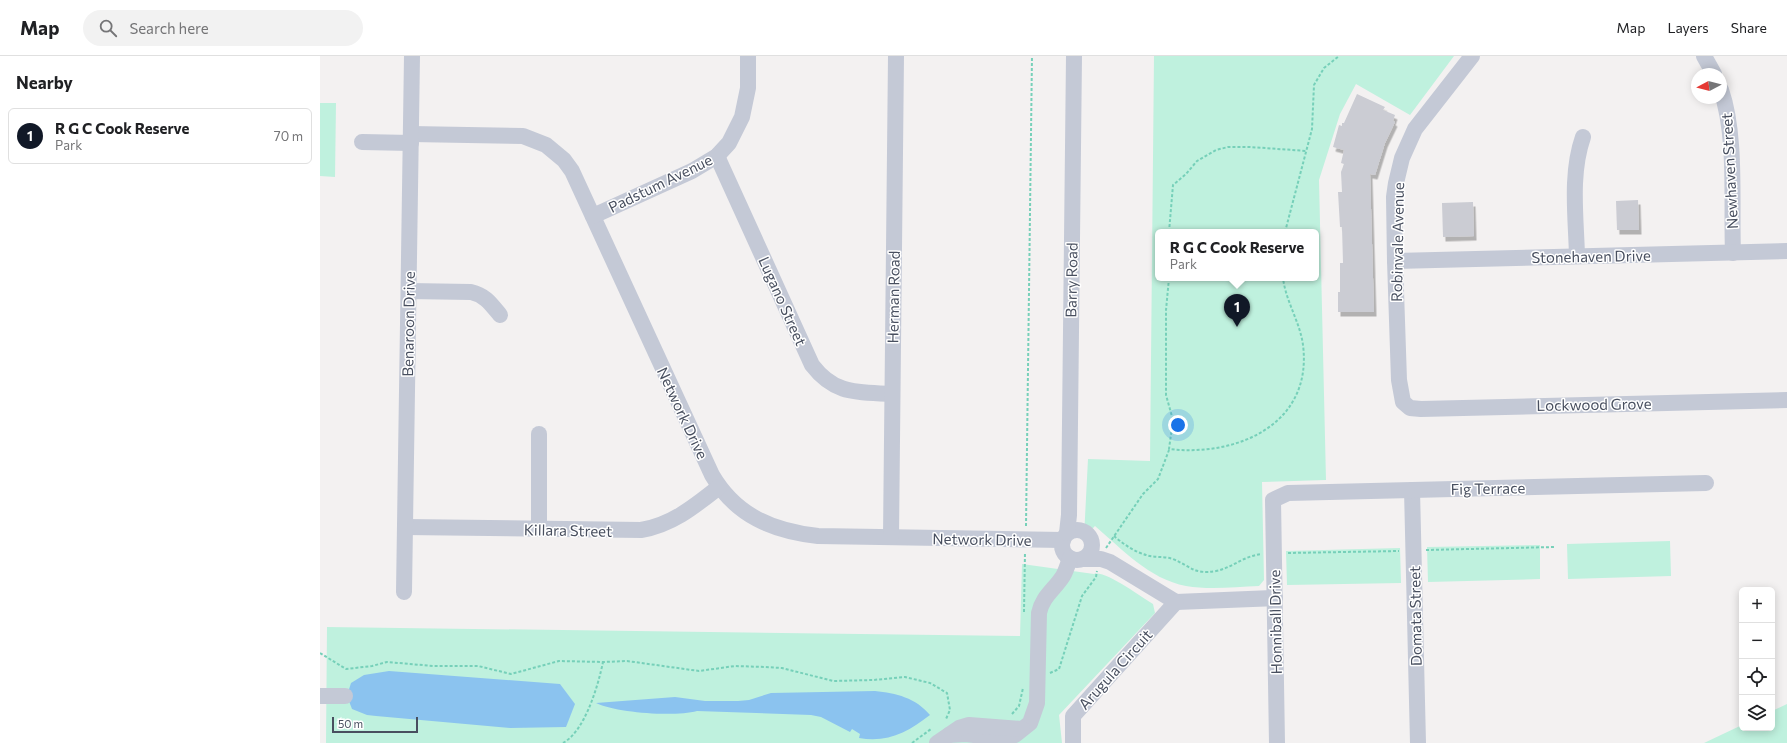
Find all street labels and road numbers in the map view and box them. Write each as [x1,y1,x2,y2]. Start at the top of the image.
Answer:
street label: Newhaven Street [1717,112,1741,230]
street label: Padstum Avenue [605,150,715,216]
street label: Robinvale Avenue [1387,182,1407,302]
street label: Barry Road [1061,242,1081,318]
street label: Stonehaven Drive [1531,246,1651,266]
street label: Herman Road [883,251,903,343]
street label: Lugano Street [755,254,811,348]
street label: Benaroon Drive [398,271,418,377]
street label: Network Drive [654,364,712,462]
street label: Lockwood Grove [1536,394,1652,414]
street label: Fig Terrace [1450,478,1526,498]
street label: Killara Street [524,520,612,540]
street label: Network Drive [932,529,1032,549]
street label: Domata Street [1405,566,1425,666]
street label: Honniball Drive [1265,569,1285,675]
street label: Arugula Circuit [1074,625,1156,713]

